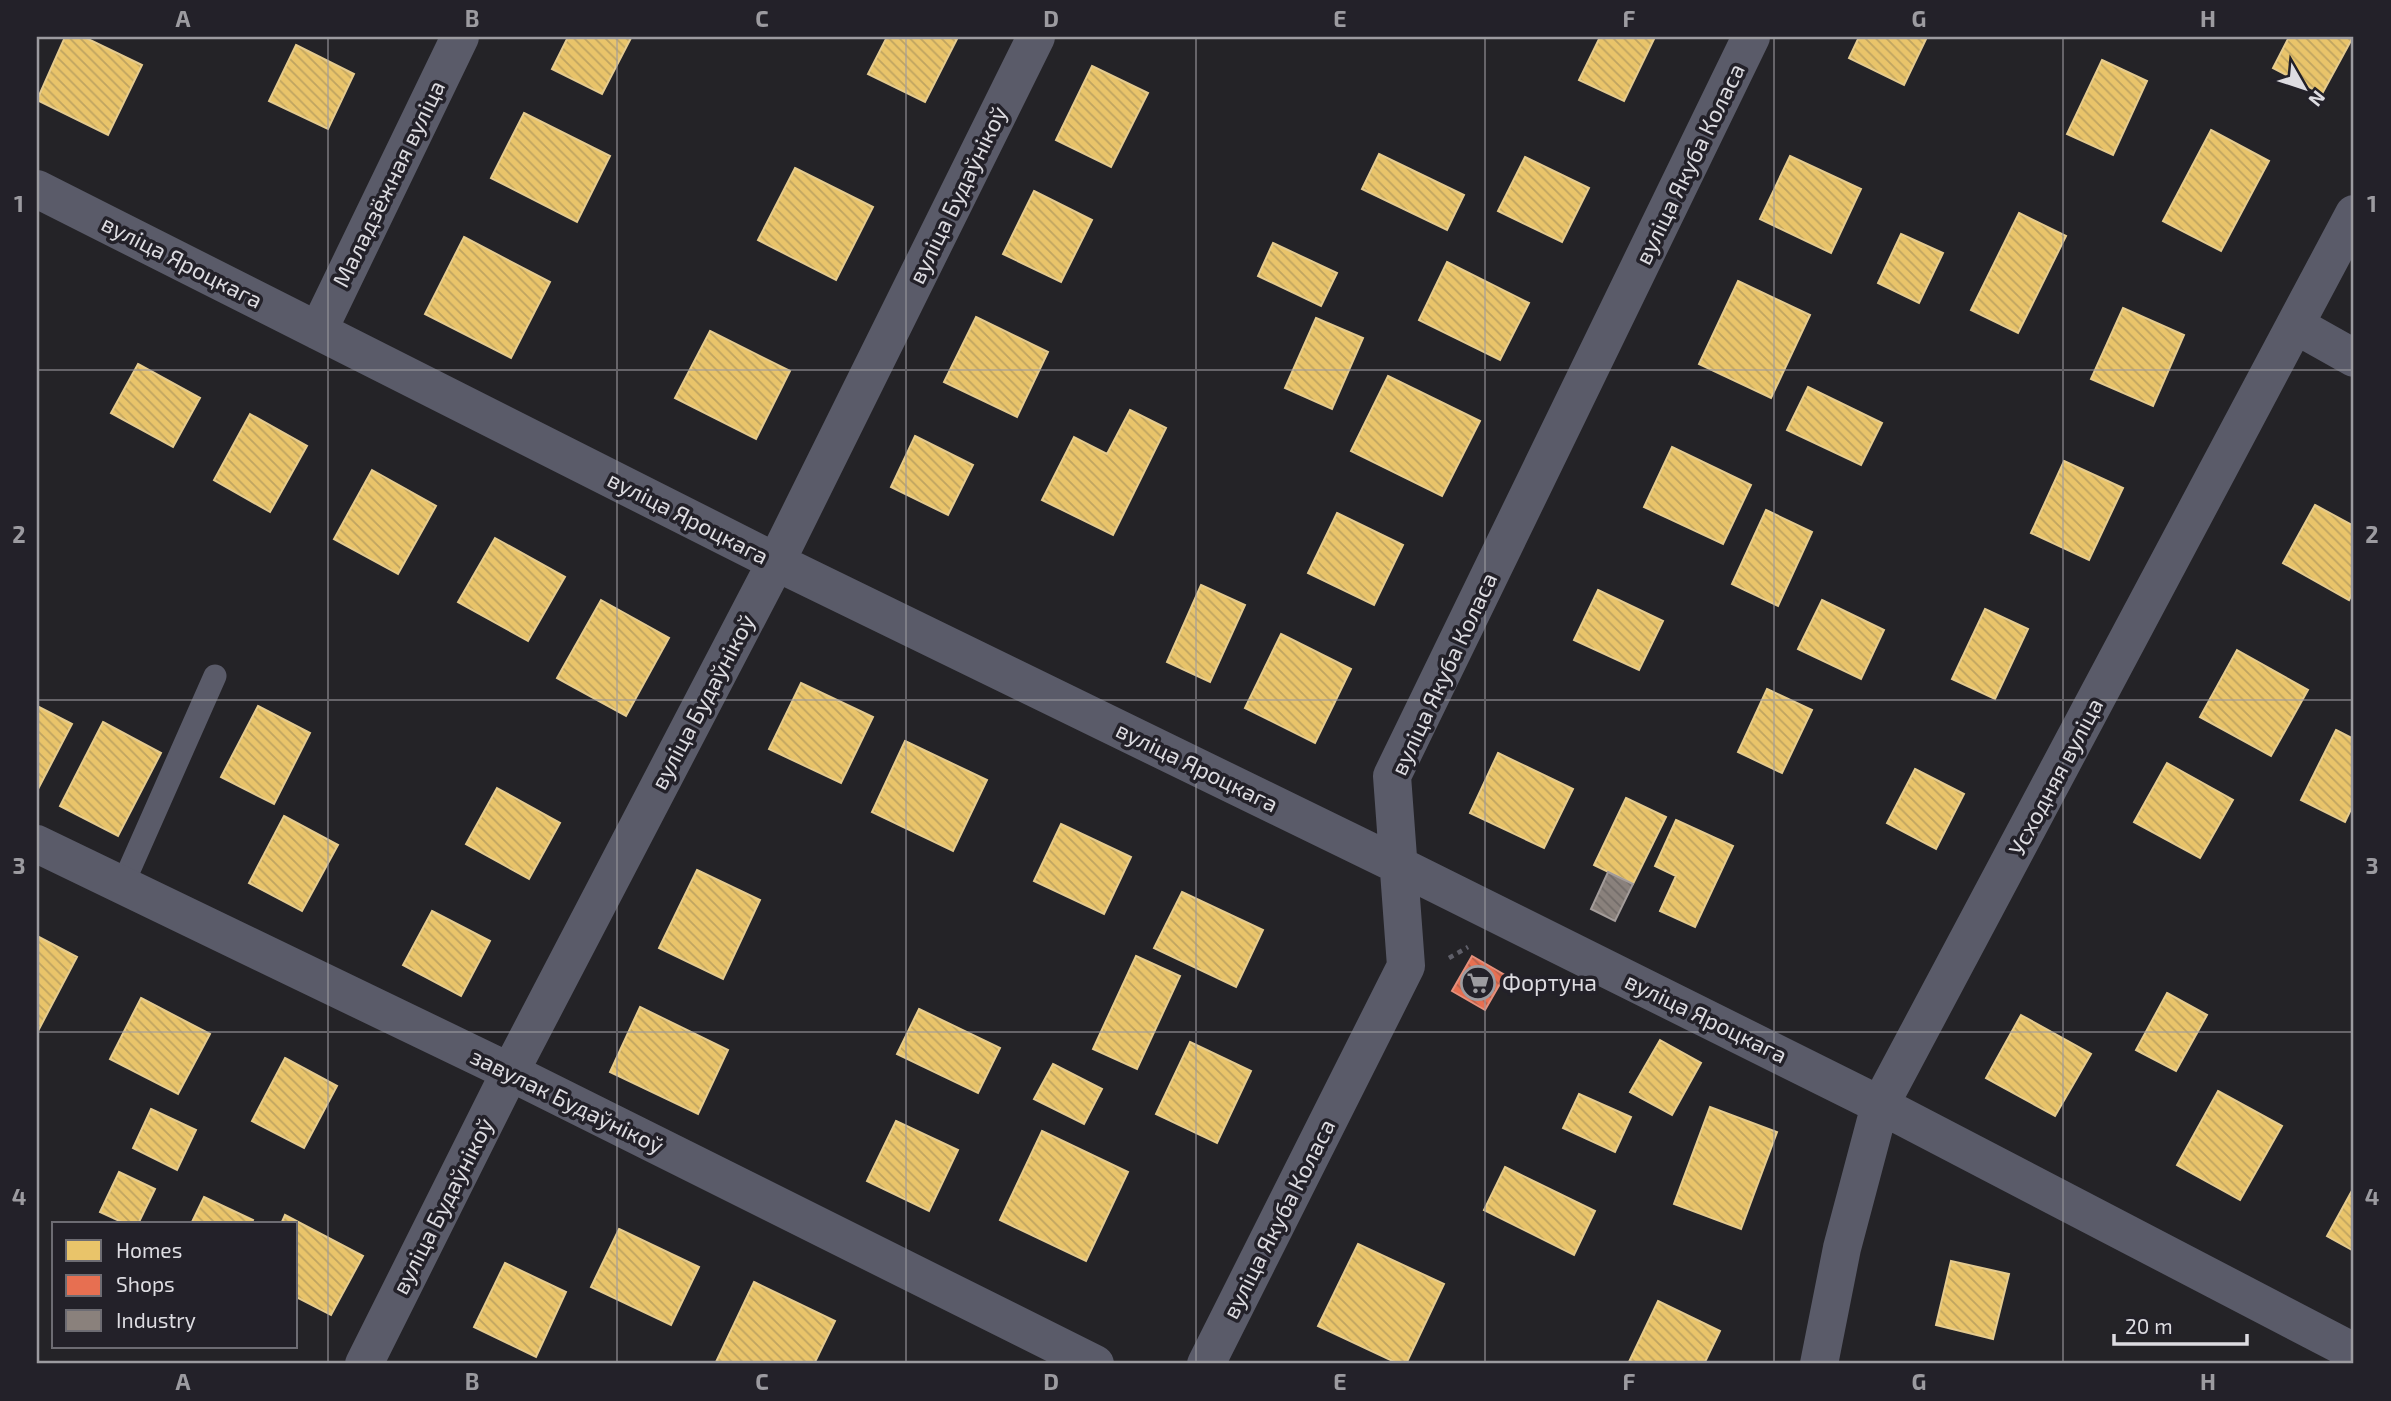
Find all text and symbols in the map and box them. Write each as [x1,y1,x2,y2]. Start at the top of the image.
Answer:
text: A [175,4,191,32]
text: B [465,4,479,32]
text: C [755,4,769,32]
text: D [1043,4,1059,32]
text: E [1333,4,1347,32]
text: F [1623,4,1636,32]
text: G [1912,4,1926,32]
text: H [2200,4,2216,32]
north arrow [2268,52,2338,122]
street label: вуліца Якуба Коласа [1628,58,1751,269]
street label: Маладзёжная вуліца [326,76,451,292]
text: N [2304,86,2331,112]
street label: вуліца Будаўнікоў [902,101,1013,288]
text: 1 [14,189,24,217]
text: 1 [2367,189,2377,217]
street label: вуліца Яроцкага [97,208,268,315]
street label: вуліца Яроцкага [603,464,774,571]
text: 2 [12,520,26,548]
text: 2 [2365,520,2379,548]
street label: вуліца Якуба Коласа [1384,568,1503,780]
street label: вуліца Будаўнікоў [644,609,761,794]
street label: Усходняя вуліца [2002,693,2109,860]
street label: вуліца Яроцкага [1111,715,1283,818]
text: 3 [12,851,26,879]
text: 3 [2365,851,2379,879]
supermarket icon: Фортуна [1459,964,1497,1002]
street label: вуліца Яроцкага [1620,966,1792,1069]
place label: Фортуна [1502,968,1597,997]
street label: завулак Будаўнікоў [466,1041,669,1160]
street label: вуліца Будаўнікоў [386,1113,500,1299]
street label: вуліца Якуба Коласа [1216,1114,1341,1323]
text: 4 [12,1182,26,1210]
text: 4 [2365,1182,2379,1210]
legend [52,1222,298,1348]
text: Homes [116,1237,182,1262]
text: Shops [116,1271,175,1296]
scale bar [2114,1303,2248,1347]
text: Industry [116,1307,196,1332]
text: 20 m [2125,1313,2173,1338]
text: A [175,1367,191,1395]
text: B [465,1367,479,1395]
text: C [755,1367,769,1395]
text: D [1043,1367,1059,1395]
text: E [1333,1367,1347,1395]
text: F [1623,1367,1636,1395]
text: G [1912,1367,1926,1395]
text: H [2200,1367,2216,1395]

